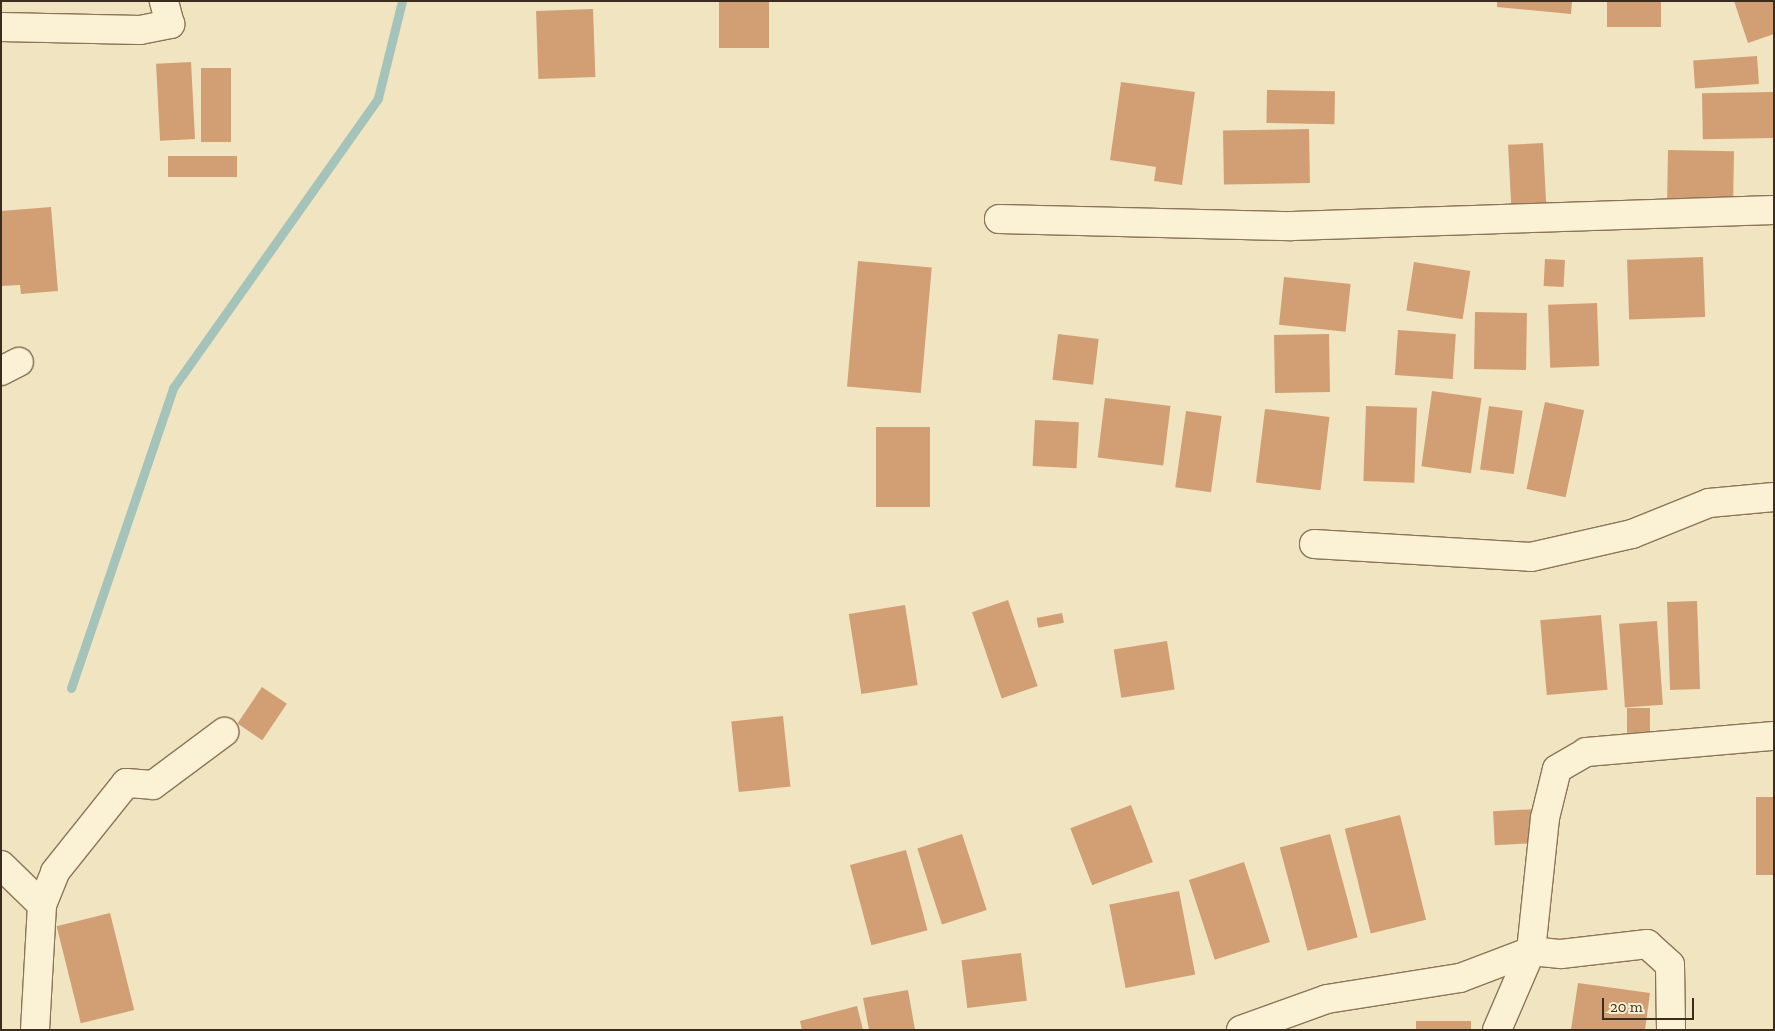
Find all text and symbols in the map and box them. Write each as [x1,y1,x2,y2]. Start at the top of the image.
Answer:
scale bar [1605,988,1698,1020]
text: 20 m [1610,998,1643,1016]

